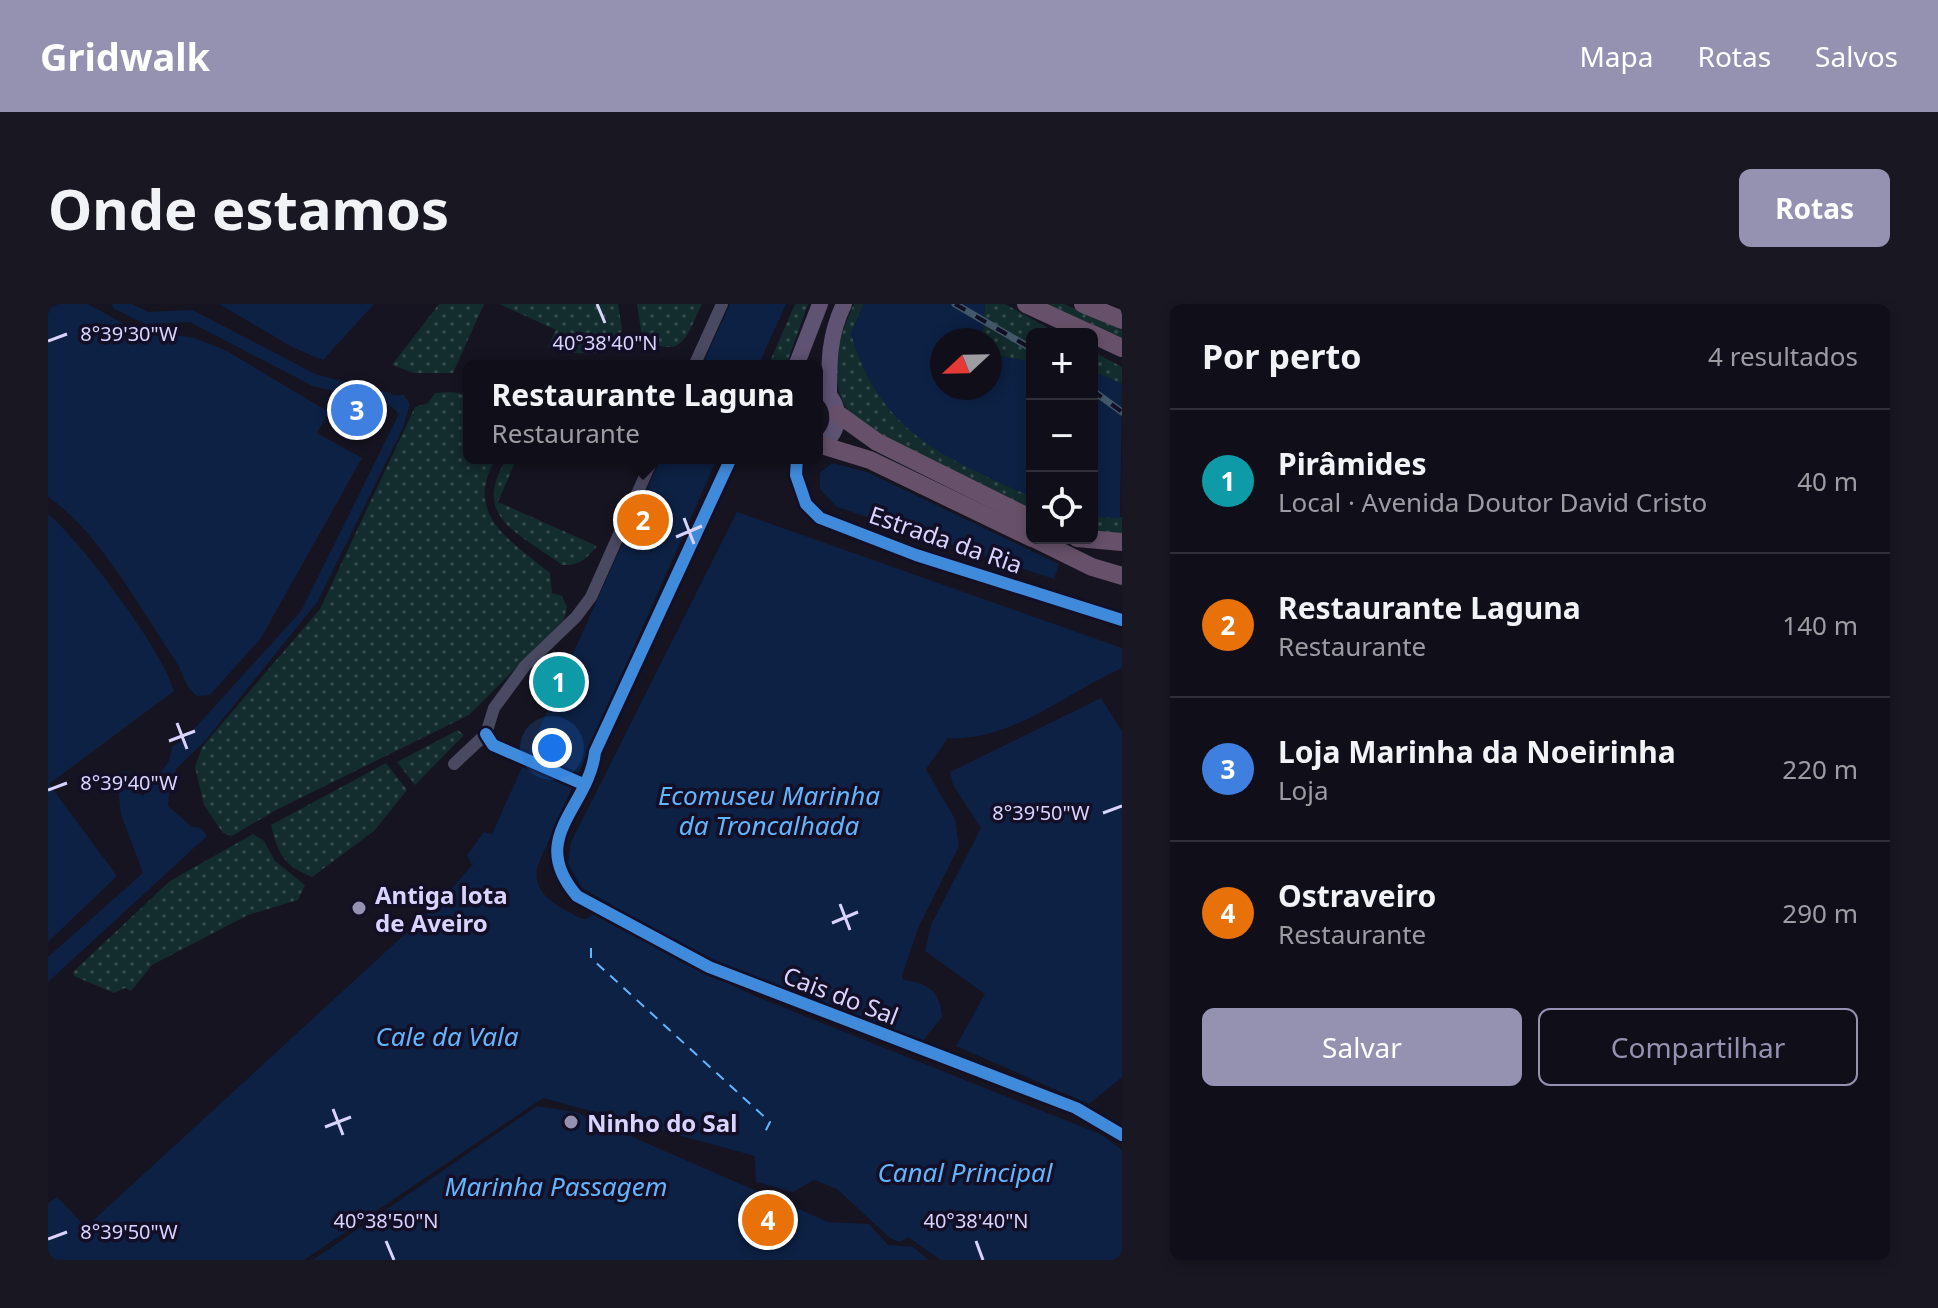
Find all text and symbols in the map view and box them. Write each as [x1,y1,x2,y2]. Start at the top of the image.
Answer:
text: Gridwalk [40,30,210,82]
text: Mapa [1579,37,1654,75]
text: Rotas [1698,37,1771,75]
text: Salvos [1815,37,1898,75]
button: Rotas [1739,169,1890,247]
text: Onde estamos [48,170,449,246]
text: 8°39'30"W [80,320,178,347]
north arrow [930,328,1002,400]
map controls [1026,328,1098,544]
button: + [1026,328,1098,400]
text: 40°38'40"N [552,329,658,356]
text: Por perto [1202,333,1361,379]
text: 4 resultados [1708,338,1858,374]
popup [463,360,823,464]
text: Restaurante Laguna [492,374,794,415]
pin: 3 [331,380,383,440]
button: − [1026,400,1098,472]
text: Restaurante [492,415,640,451]
text: Pirâmides [1278,443,1427,484]
text: 1 [1221,463,1235,499]
text: 40 m [1797,463,1858,499]
button: locate [1026,472,1098,544]
text: Local · Avenida Doutor David Cristo [1278,484,1707,520]
pin: 2 [617,490,669,550]
street label: Estrada da Ria [865,497,1027,581]
text: Restaurante Laguna [1278,587,1581,628]
text: 2 [1221,607,1235,643]
text: 140 m [1782,607,1858,643]
text: Restaurante [1278,628,1426,664]
pin: 1 [533,652,585,712]
your location [532,728,572,768]
text: Loja Marinha da Noeirinha [1278,731,1676,772]
text: 3 [1221,751,1235,787]
text: 220 m [1782,751,1858,787]
text: 8°39'40"W [80,769,178,796]
text: Loja [1278,772,1329,808]
water label: Ecomuseu Marinha da Troncalhada [658,777,880,843]
text: 8°39'50"W [992,799,1090,826]
text: Ostraveiro [1278,875,1436,916]
place label: Antiga lota de Aveiro [375,878,508,939]
text: 4 [1221,895,1235,931]
text: 290 m [1782,895,1858,931]
marker: Antiga lota de Aveiro [350,899,368,917]
text: Restaurante [1278,916,1426,952]
street label: Cais do Sal [779,958,903,1032]
button: Salvar [1202,1008,1522,1086]
button: Compartilhar [1538,1008,1858,1086]
water label: Cale da Vala [375,1018,519,1054]
place label: Ninho do Sal [587,1106,737,1139]
marker: Ninho do Sal [562,1113,580,1131]
water label: Canal Principal [877,1154,1054,1190]
water label: Marinha Passagem [445,1168,667,1204]
pin: 4 [742,1190,794,1250]
text: 40°38'50"N [333,1207,439,1234]
text: 40°38'40"N [923,1207,1029,1234]
text: 8°39'50"W [80,1218,178,1245]

